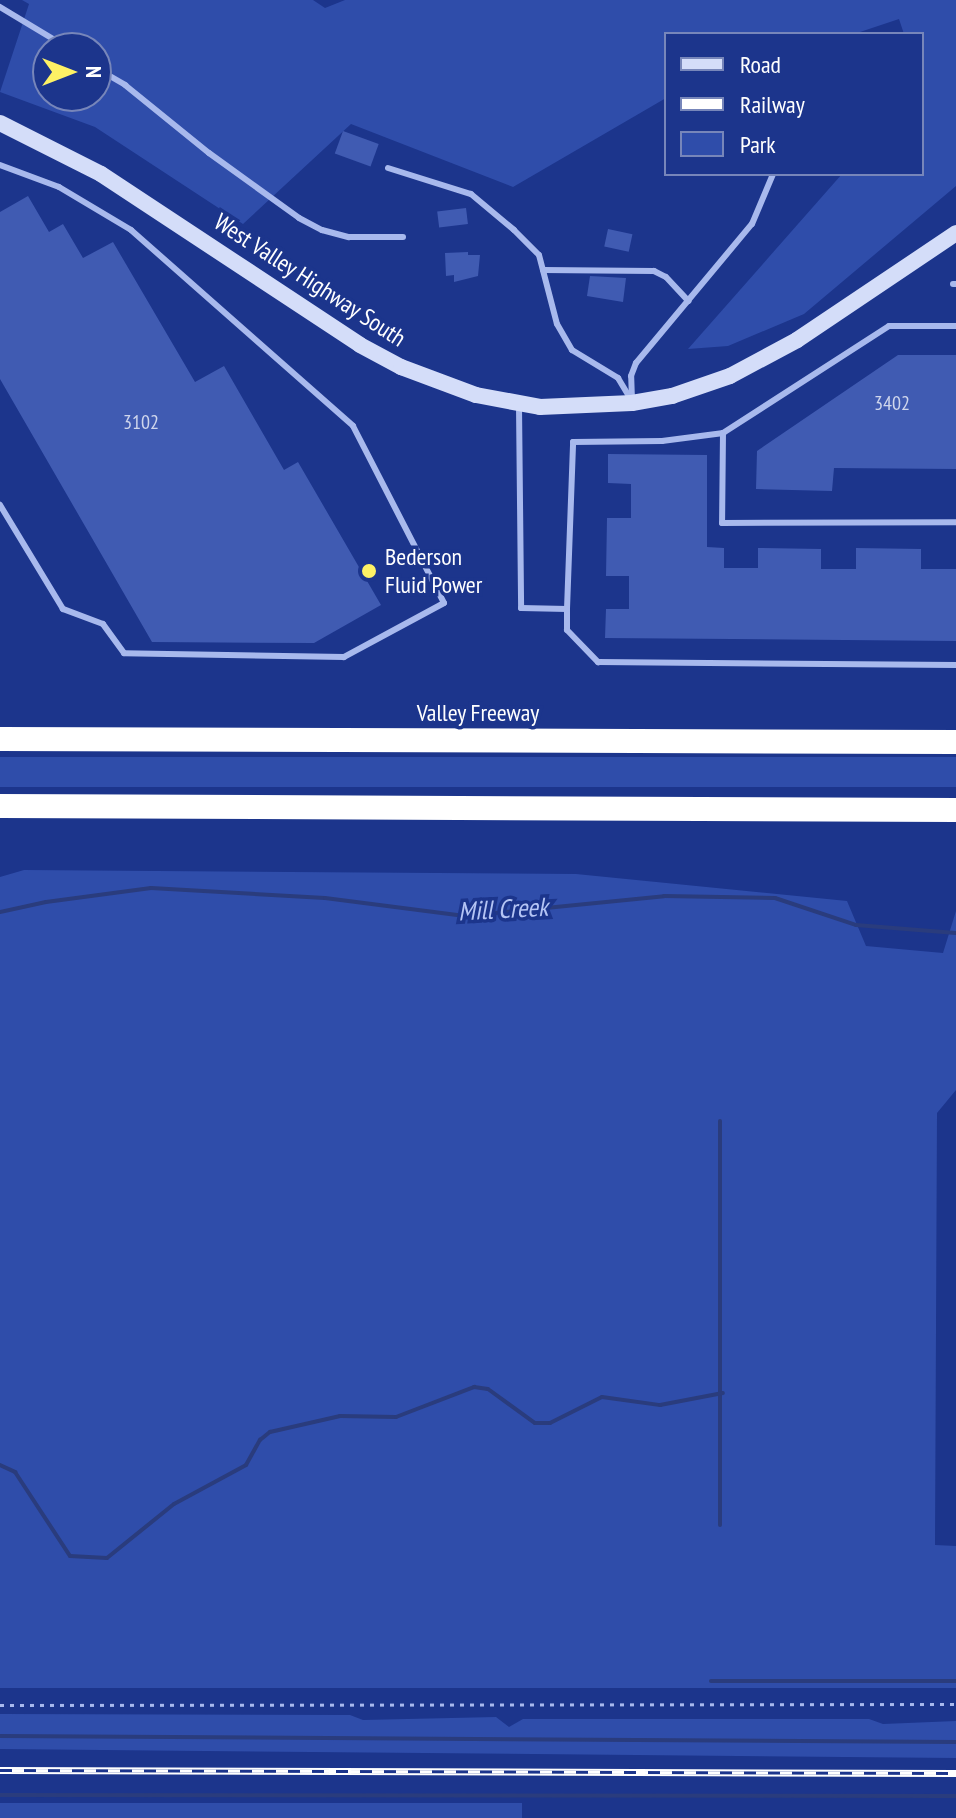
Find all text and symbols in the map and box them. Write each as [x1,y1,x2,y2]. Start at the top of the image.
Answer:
north arrow [32,32,112,112]
legend [664,32,924,176]
text: Road [740,49,781,80]
text: N [80,66,108,78]
text: Railway [740,89,805,120]
text: Park [740,129,776,160]
street label: West Valley Highway South [208,207,412,353]
house number: 3402 [874,391,910,415]
house number: 3102 [123,410,159,434]
place label: Bederson Fluid Power [385,543,482,599]
marker: Bederson Fluid Power [360,562,378,580]
street label: Valley Freeway [416,699,540,727]
water label: Mill Creek [457,891,549,927]

